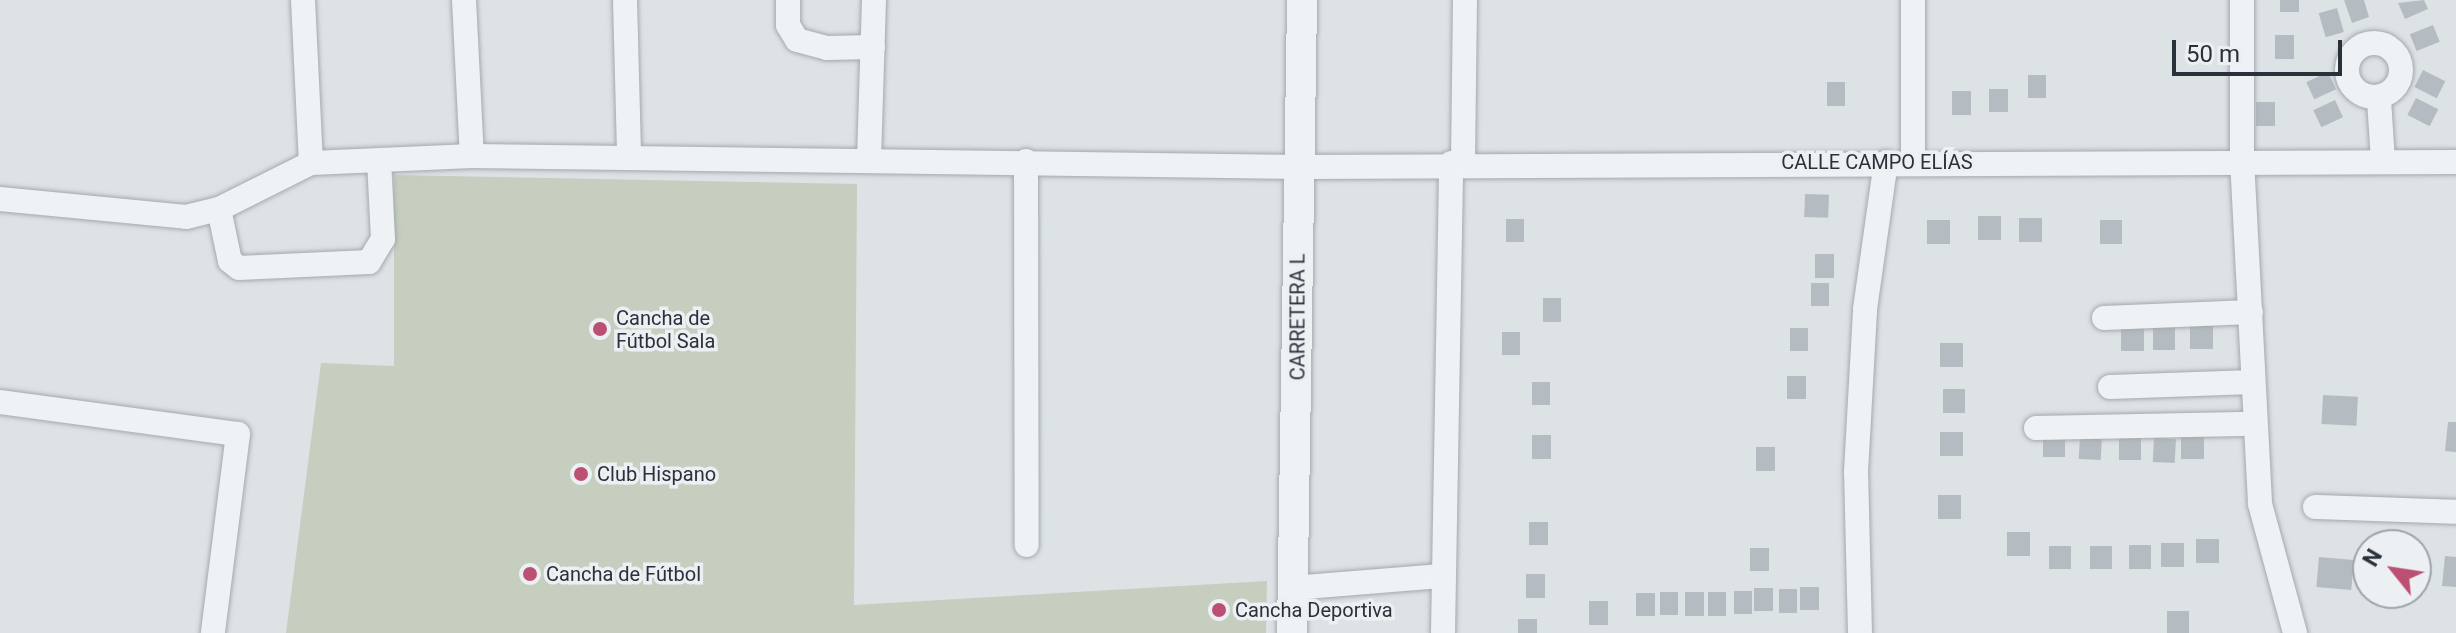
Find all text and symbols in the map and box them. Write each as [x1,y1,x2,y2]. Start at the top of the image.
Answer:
scale bar [2176,24,2346,74]
text: 50 m [2186,40,2240,68]
street label: CALLE CAMPO ELÍAS [1781,150,1973,174]
street label: CARRETERA L [1286,254,1310,380]
place label: Cancha de Fútbol Sala [616,306,715,353]
marker: Cancha de Fútbol Sala [591,320,609,338]
place label: Club Hispano [597,462,716,486]
marker: Club Hispano [572,465,590,483]
north arrow [2352,529,2432,609]
text: N [2358,545,2387,571]
place label: Cancha de Fútbol [546,562,701,586]
marker: Cancha de Fútbol [521,565,539,583]
place label: Cancha Deportiva [1235,598,1393,622]
marker: Cancha Deportiva [1210,601,1228,619]

